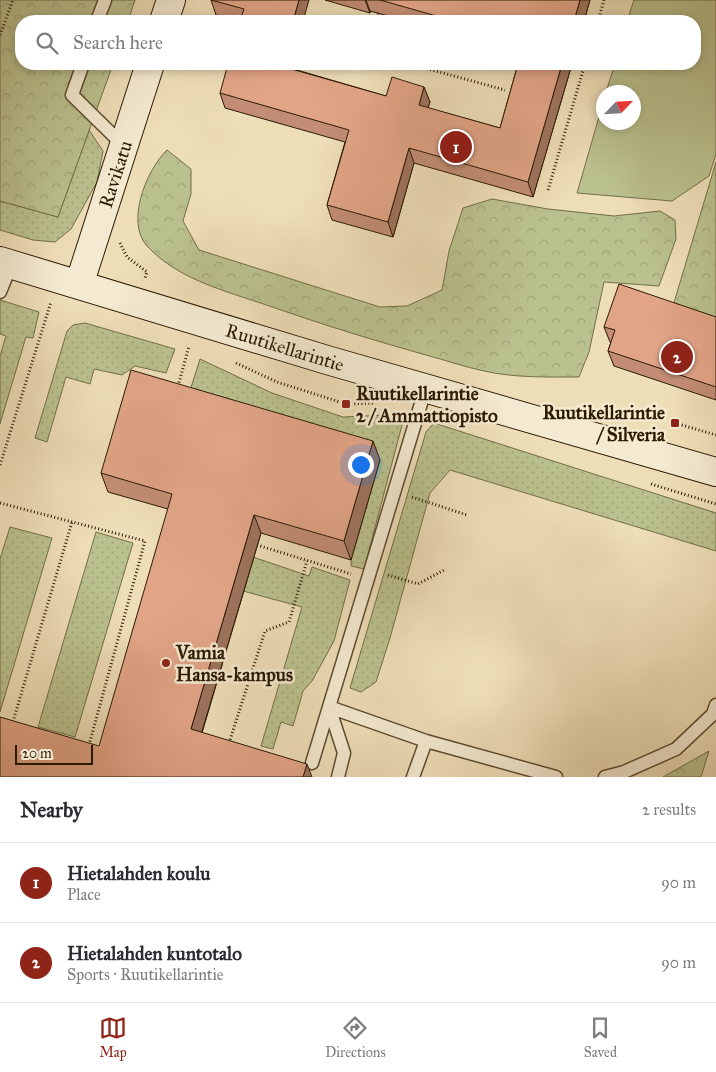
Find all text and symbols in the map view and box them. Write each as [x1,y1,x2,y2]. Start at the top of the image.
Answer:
search box [15,15,701,70]
icon: search [33,29,61,57]
text: Search here [73,31,163,54]
north arrow [596,85,641,130]
pin: 1 [440,128,472,166]
street label: Ravikatu [94,138,137,211]
street label: Ruutikellarintie [223,319,347,376]
pin: 2 [661,338,693,376]
place label: Ruutikellarintie 2 / Ammattiopisto [356,382,498,428]
marker: Ruutikellarintie 2 / Ammattiopisto [340,398,352,410]
place label: Ruutikellarintie / Silveria [542,401,666,446]
marker: Ruutikellarintie / Silveria [669,417,681,429]
your location [348,452,374,478]
place label: Vamia Hansa-kampus [175,641,293,687]
marker: Vamia Hansa-kampus [160,657,172,669]
scale bar [15,742,92,765]
text: 20 m [22,745,52,762]
text: Nearby [20,797,83,823]
text: 2 results [642,800,696,819]
text: Hietalahden koulu [67,862,210,885]
text: 1 [33,873,39,892]
text: 90 m [661,873,696,892]
text: Place [67,885,101,904]
text: Hietalahden kuntotalo [67,942,242,965]
text: 2 [32,953,40,972]
text: 90 m [661,953,696,972]
text: Sports · Ruutikellarintie [67,965,223,984]
tab: Map [99,1014,127,1061]
tab: Directions [325,1014,386,1061]
tab: Saved [584,1014,617,1061]

